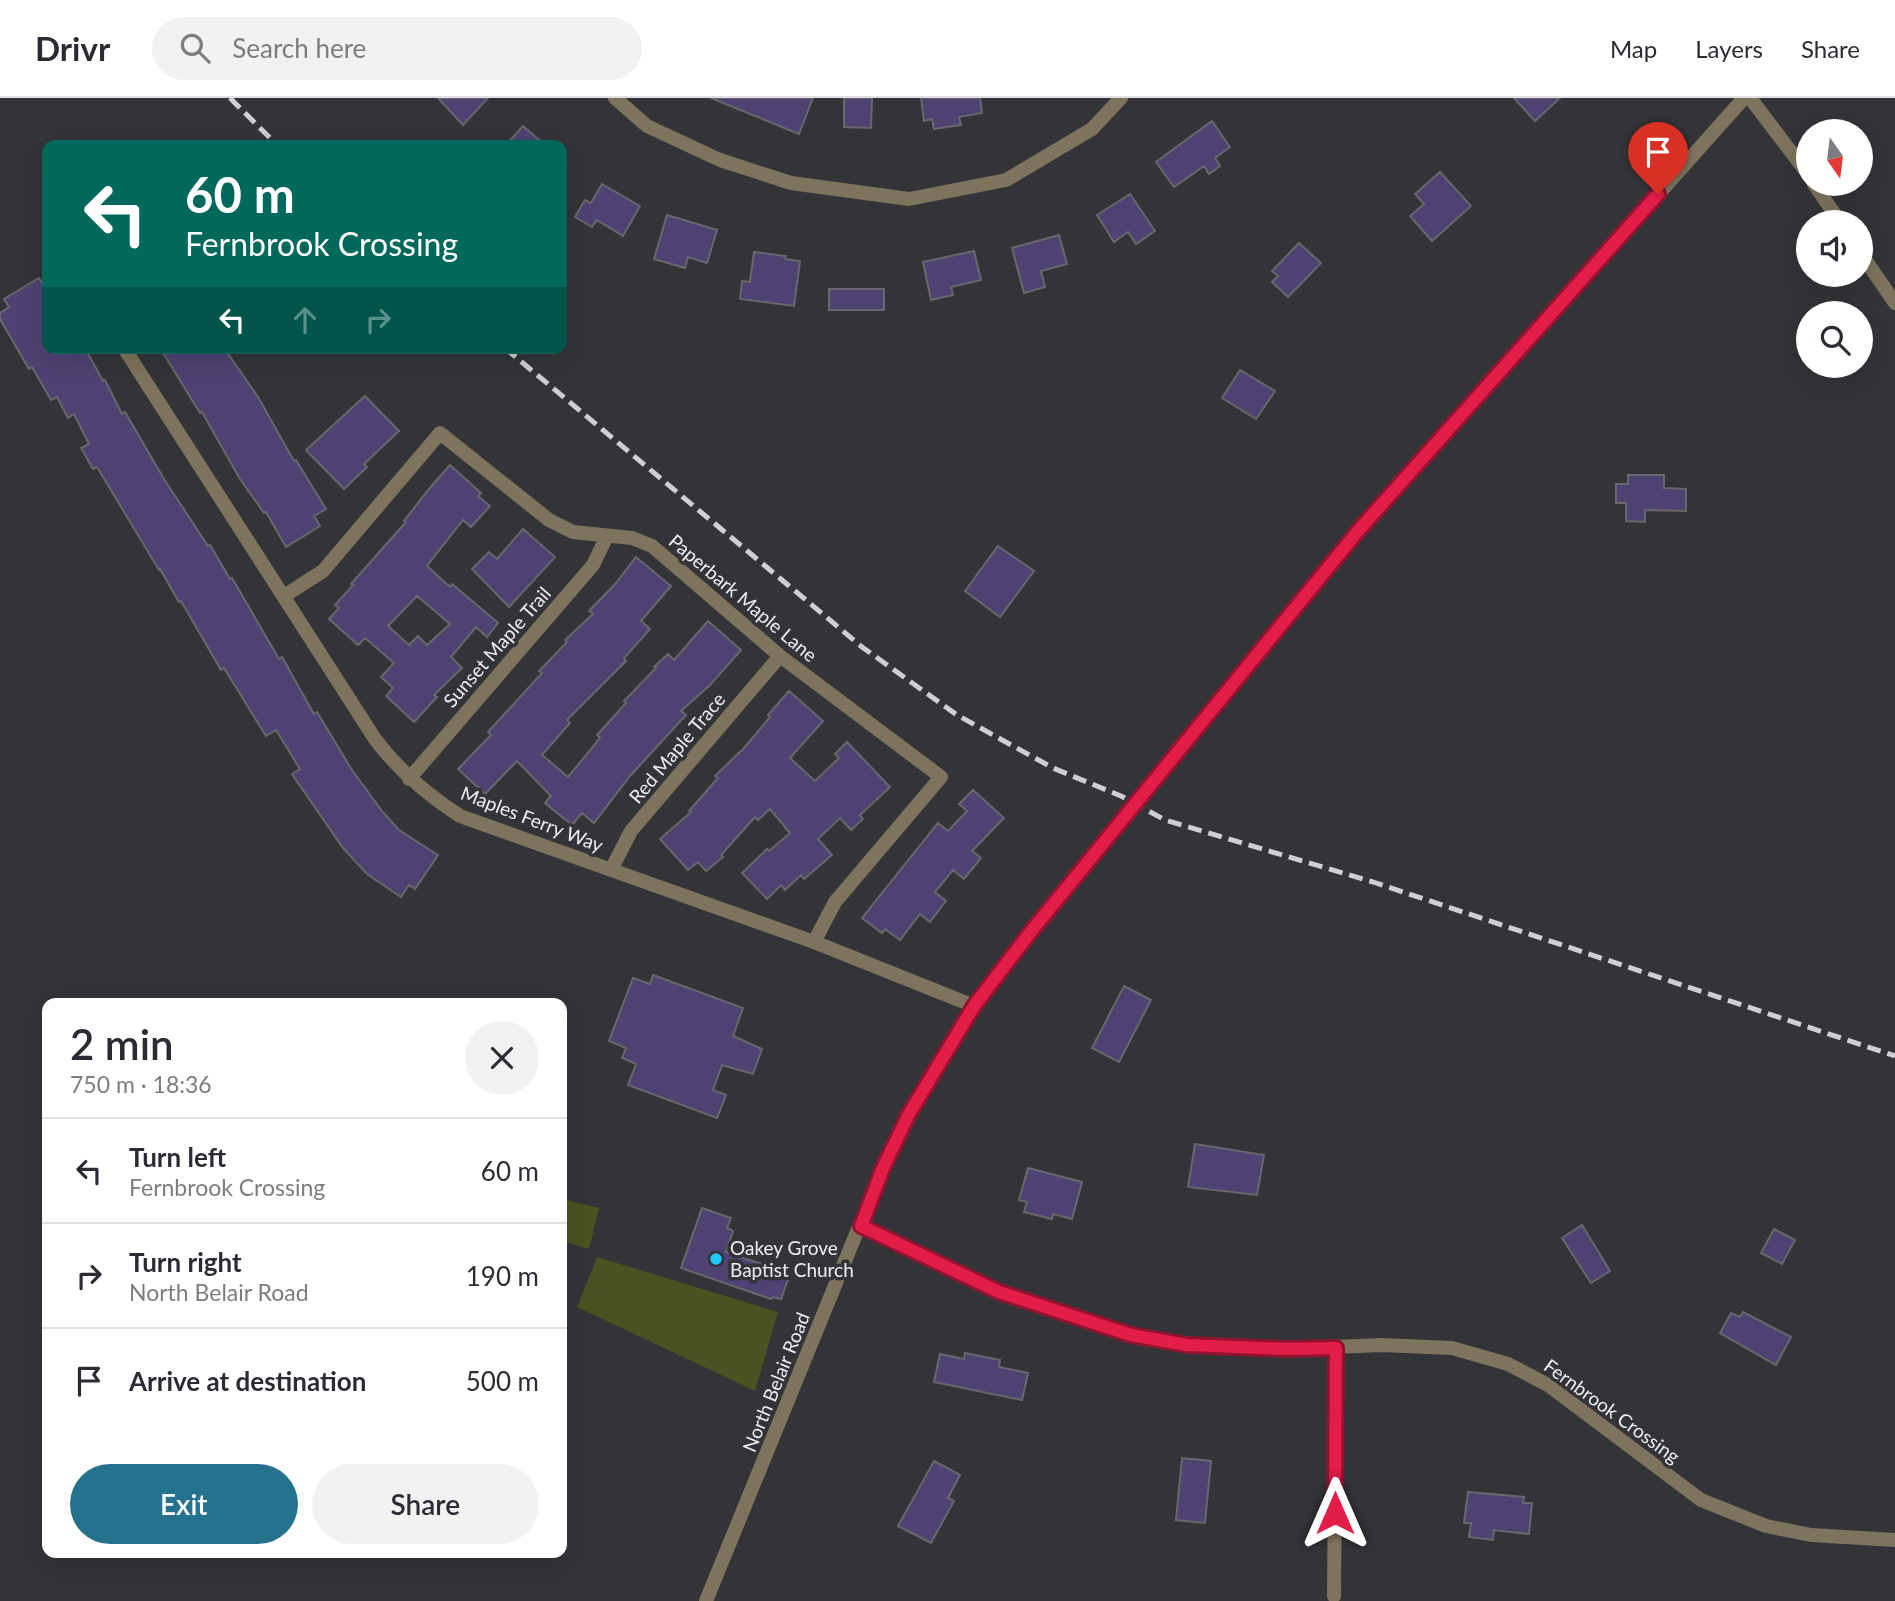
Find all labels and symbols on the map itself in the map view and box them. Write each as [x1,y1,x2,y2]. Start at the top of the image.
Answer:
north arrow [1796,119,1872,196]
pin [1628,122,1688,194]
street label: Paperbark Maple Lane [665,529,822,666]
street label: Sunset Maple Trail [438,582,555,712]
street label: Red Maple Trace [624,688,730,808]
street label: Maples Ferry Way [458,781,607,856]
place label: Oakey Grove Baptist Church [730,1236,854,1281]
marker: Oakey Grove Baptist Church [708,1251,724,1267]
street label: North Belair Road [737,1309,814,1455]
street label: Fernbrook Crossing [1540,1354,1685,1468]
position arrow [1298,1476,1372,1550]

